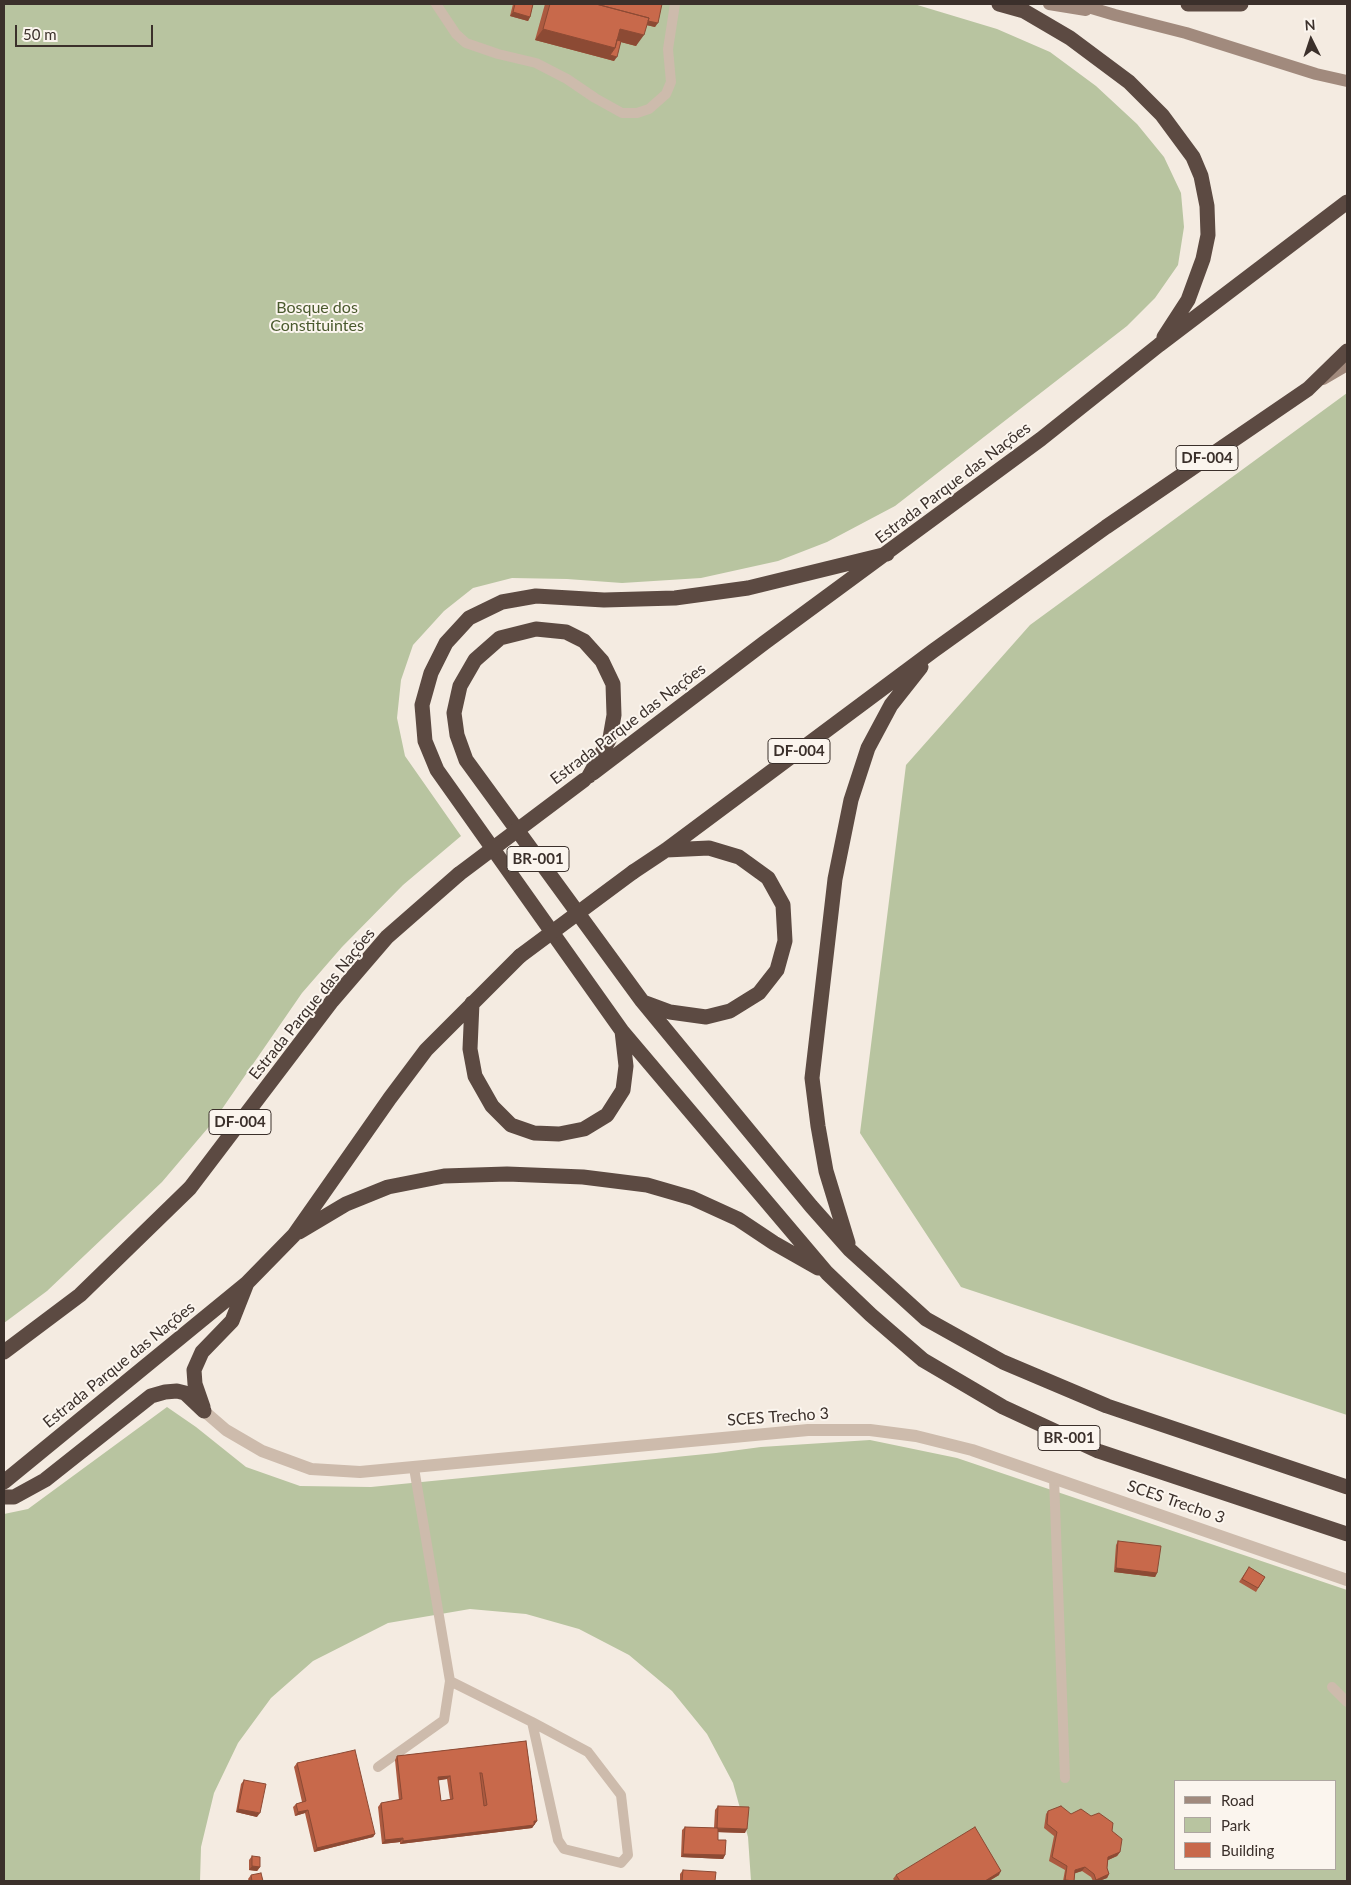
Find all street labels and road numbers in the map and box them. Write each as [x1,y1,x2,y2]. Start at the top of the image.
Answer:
street label: Estrada Parque das Nações [872,418,1034,548]
road number: DF-004 [1176,446,1238,470]
street label: Estrada Parque das Nações [547,659,709,789]
road number: DF-004 [768,738,830,764]
road number: BR-001 [507,846,569,872]
street label: Estrada Parque das Nações [245,924,379,1084]
road number: DF-004 [209,1110,271,1134]
street label: Estrada Parque das Nações [39,1298,199,1432]
street label: SCES Trecho 3 [726,1404,830,1430]
road number: BR-001 [1038,1426,1100,1450]
street label: SCES Trecho 3 [1125,1476,1227,1528]

